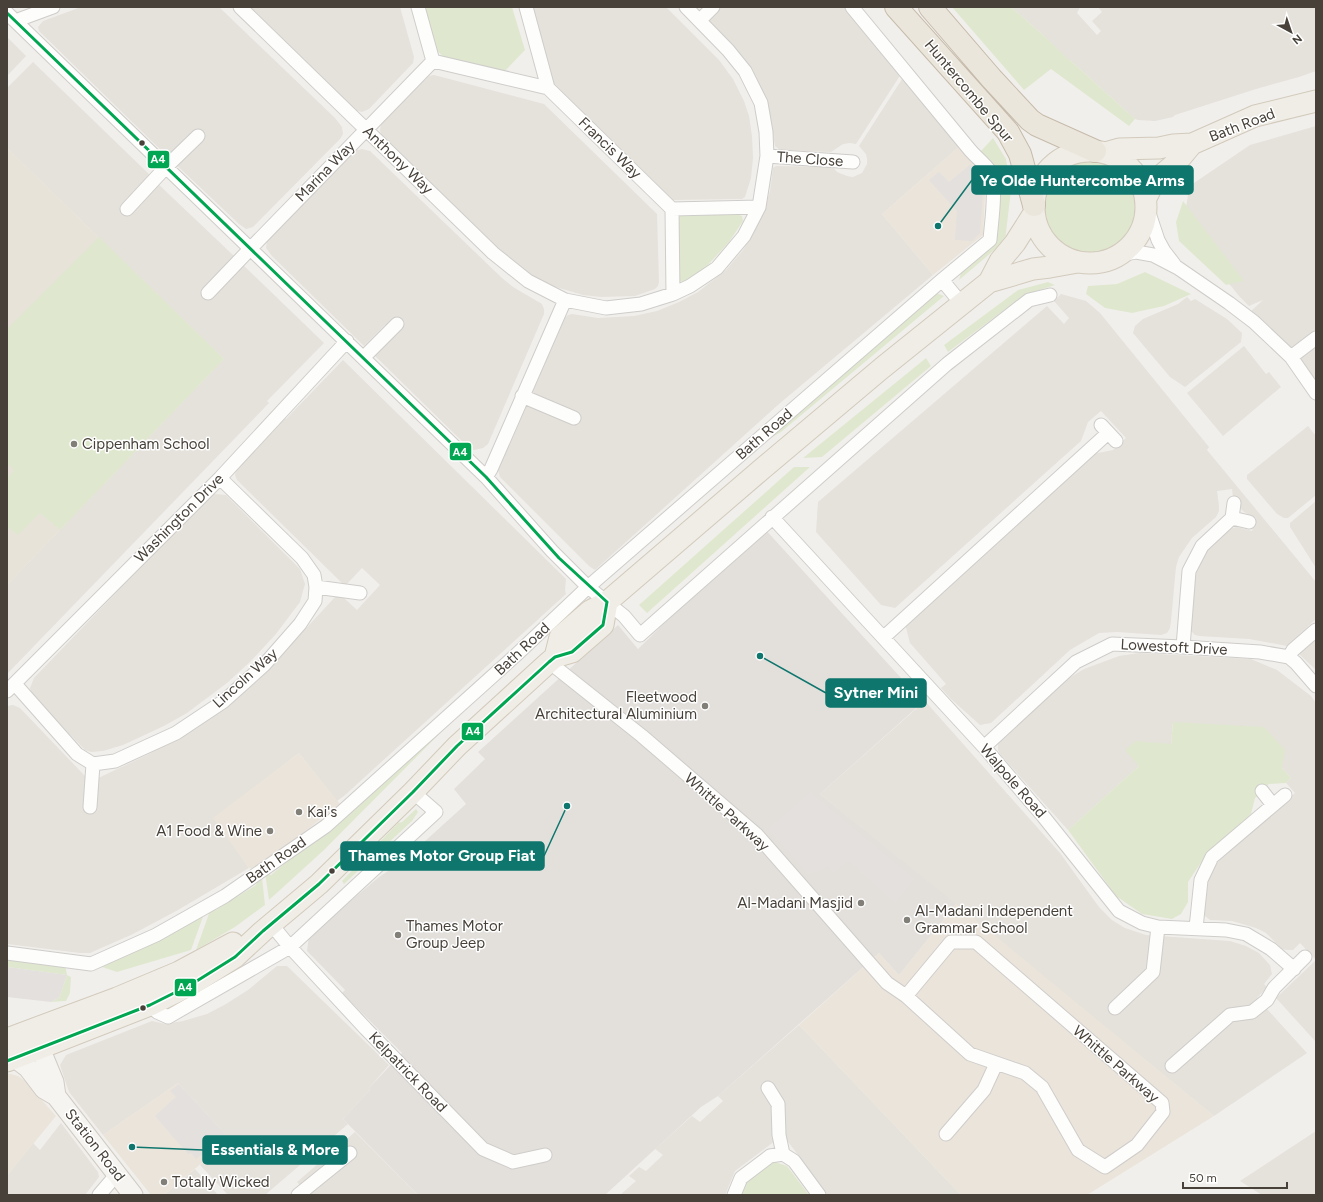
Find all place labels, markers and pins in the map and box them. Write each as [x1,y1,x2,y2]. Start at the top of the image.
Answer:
unlabelled marker [137,138,147,148]
callout: Ye Olde Huntercombe Arms [972,166,1193,194]
place label: Cippenham School [82,435,209,453]
marker: Cippenham School [69,439,79,449]
callout: Sytner Mini [826,679,926,707]
place label: Fleetwood Architectural Aluminium [535,688,697,723]
marker: Fleetwood Architectural Aluminium [700,701,710,711]
place label: Kai's [307,803,337,821]
marker: Kai's [294,807,304,817]
place label: A1 Food & Wine [156,822,262,840]
marker: A1 Food & Wine [265,826,275,836]
callout: Thames Motor Group Fiat [341,842,544,870]
unlabelled marker [327,866,337,876]
place label: Al-Madani Masjid [737,894,853,912]
marker: Al-Madani Masjid [856,898,866,908]
place label: Al-Madani Independent Grammar School [915,902,1073,937]
marker: Al-Madani Independent Grammar School [902,915,912,925]
place label: Thames Motor Group Jeep [406,917,503,952]
marker: Thames Motor Group Jeep [393,930,403,940]
unlabelled marker [138,1003,148,1013]
callout: Essentials & More [203,1136,347,1164]
place label: Totally Wicked [172,1173,270,1191]
marker: Totally Wicked [159,1177,169,1187]

